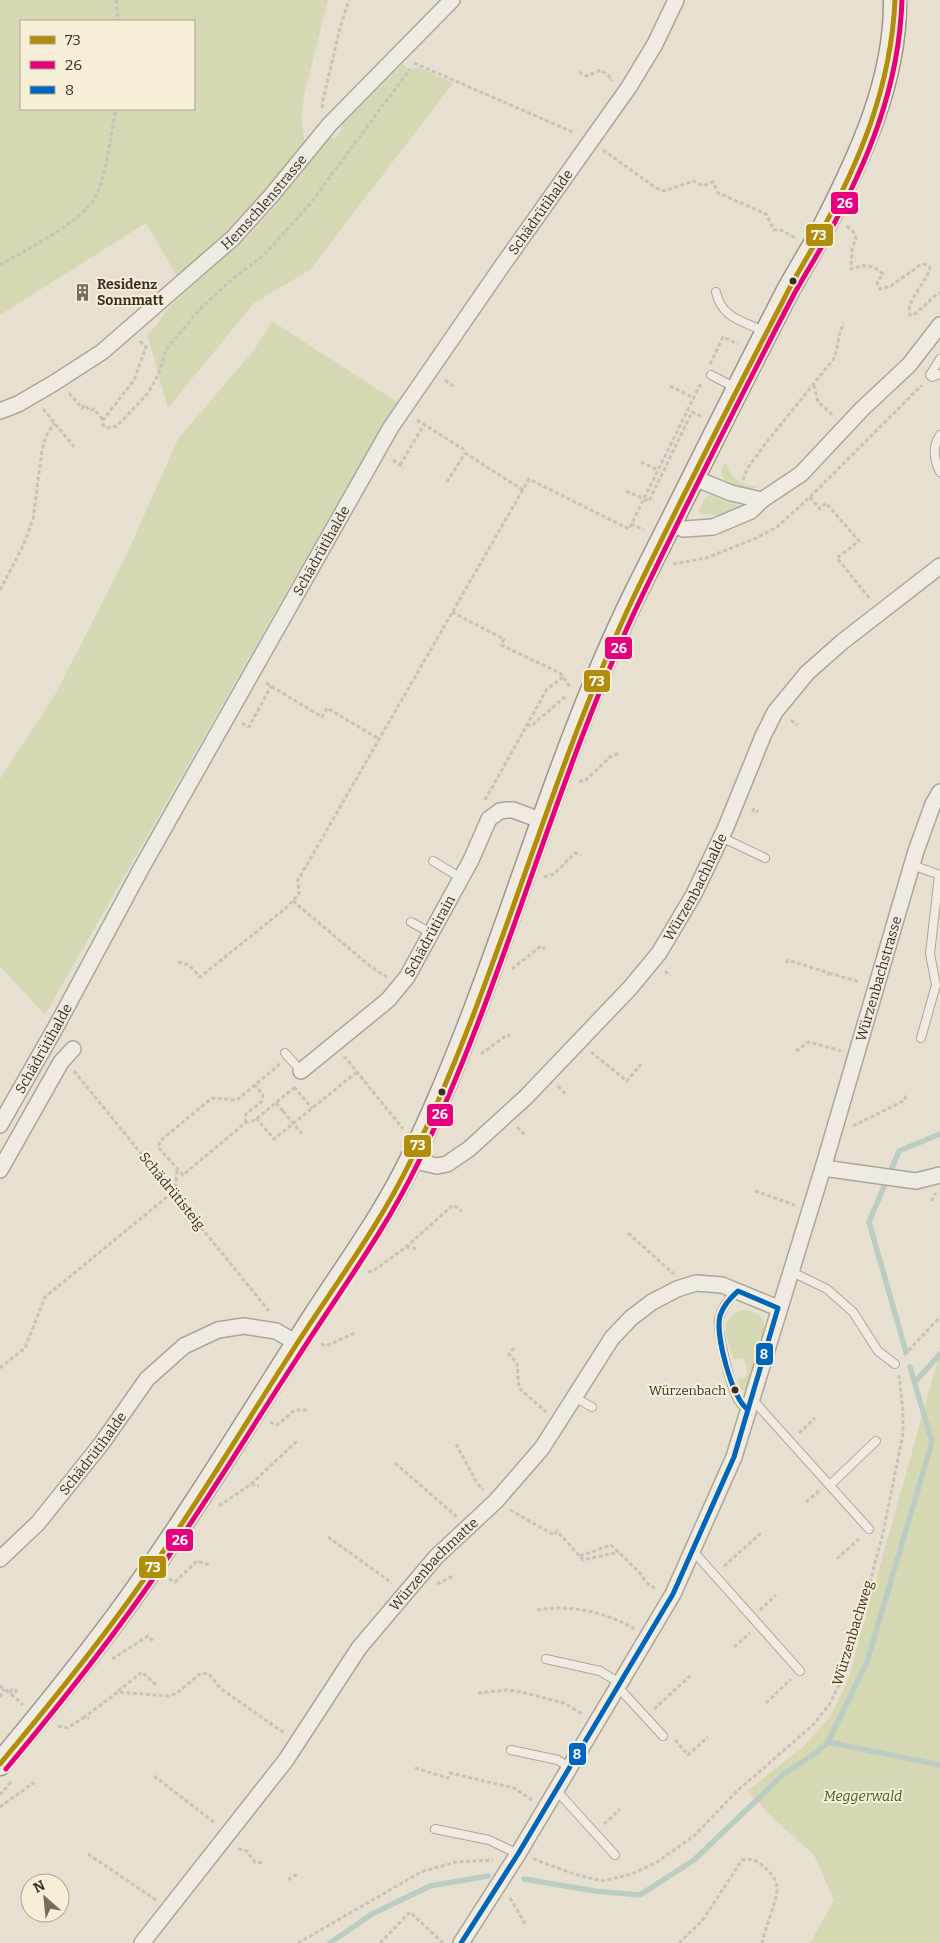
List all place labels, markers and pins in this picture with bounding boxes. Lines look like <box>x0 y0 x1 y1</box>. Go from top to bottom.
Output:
place label: Residenz Sonnmatt <box>97 276 164 309</box>
unlabelled marker <box>788 276 798 286</box>
building icon: Residenz Sonnmatt <box>73 282 93 302</box>
unlabelled marker <box>437 1087 447 1097</box>
place label: Würzenbach <box>649 1383 726 1398</box>
marker: Würzenbach <box>730 1385 740 1395</box>

